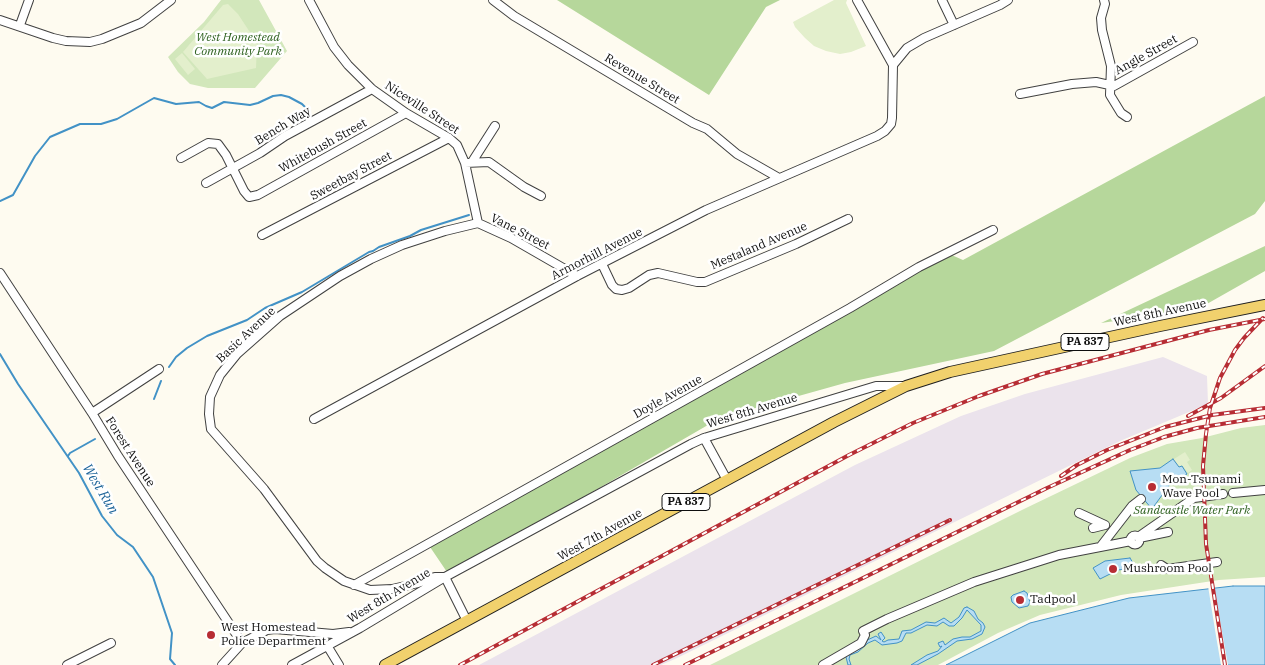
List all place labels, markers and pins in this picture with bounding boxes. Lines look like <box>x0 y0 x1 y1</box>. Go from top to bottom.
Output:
place label: Mon-Tsunami Wave Pool <box>1162 473 1241 501</box>
marker: Mon-Tsunami Wave Pool <box>1146 481 1158 493</box>
place label: Mushroom Pool <box>1123 562 1212 576</box>
marker: Mushroom Pool <box>1107 563 1119 575</box>
place label: Tadpool <box>1030 593 1076 607</box>
marker: Tadpool <box>1014 594 1026 606</box>
place label: West Homestead Police Department <box>221 621 326 649</box>
marker: West Homestead Police Department <box>205 629 217 641</box>

